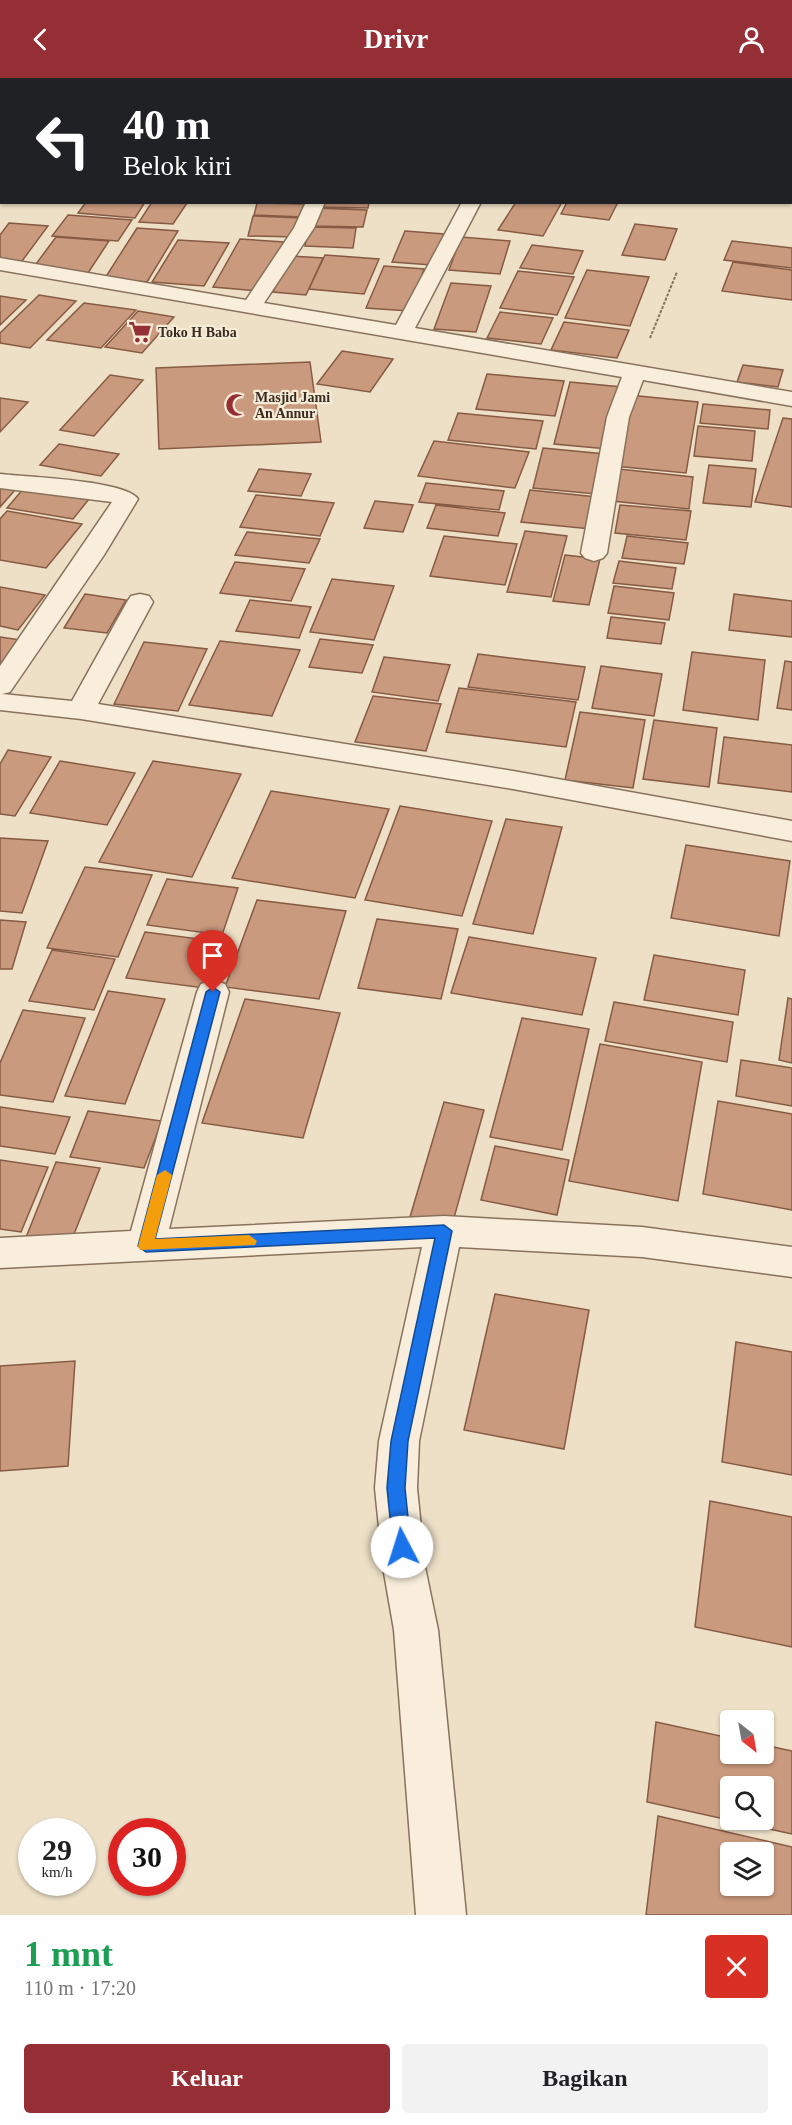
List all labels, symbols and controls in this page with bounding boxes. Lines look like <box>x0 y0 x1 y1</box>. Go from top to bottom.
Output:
icon: back <box>24 23 57 56</box>
icon: person <box>735 23 768 56</box>
text: Drivr <box>364 24 428 54</box>
icon: left <box>24 102 102 180</box>
text: 40 m <box>123 102 211 148</box>
text: Belok kiri <box>123 151 232 181</box>
supermarket icon: Toko H Baba <box>127 319 153 345</box>
place label: Toko H Baba <box>158 325 237 340</box>
place label: Masjid Jami An Annur <box>255 390 330 421</box>
mosque icon: Masjid Jami An Annur <box>224 392 250 418</box>
pin <box>187 930 238 992</box>
icon: arrive <box>196 939 229 972</box>
position arrow <box>370 1515 434 1579</box>
north arrow <box>720 1710 774 1764</box>
map controls <box>720 1710 774 1896</box>
button: search <box>720 1776 774 1830</box>
speed limit sign: 30 <box>108 1818 186 1896</box>
text: 29 <box>42 1833 72 1866</box>
button: layers <box>720 1842 774 1896</box>
text: km/h <box>42 1864 72 1880</box>
text: 1 mnt <box>24 1934 113 1974</box>
button: close <box>705 1935 768 1998</box>
text: 110 m · 17:20 <box>24 1977 136 1999</box>
button: Keluar <box>24 2044 390 2113</box>
button: Bagikan <box>402 2044 768 2113</box>

